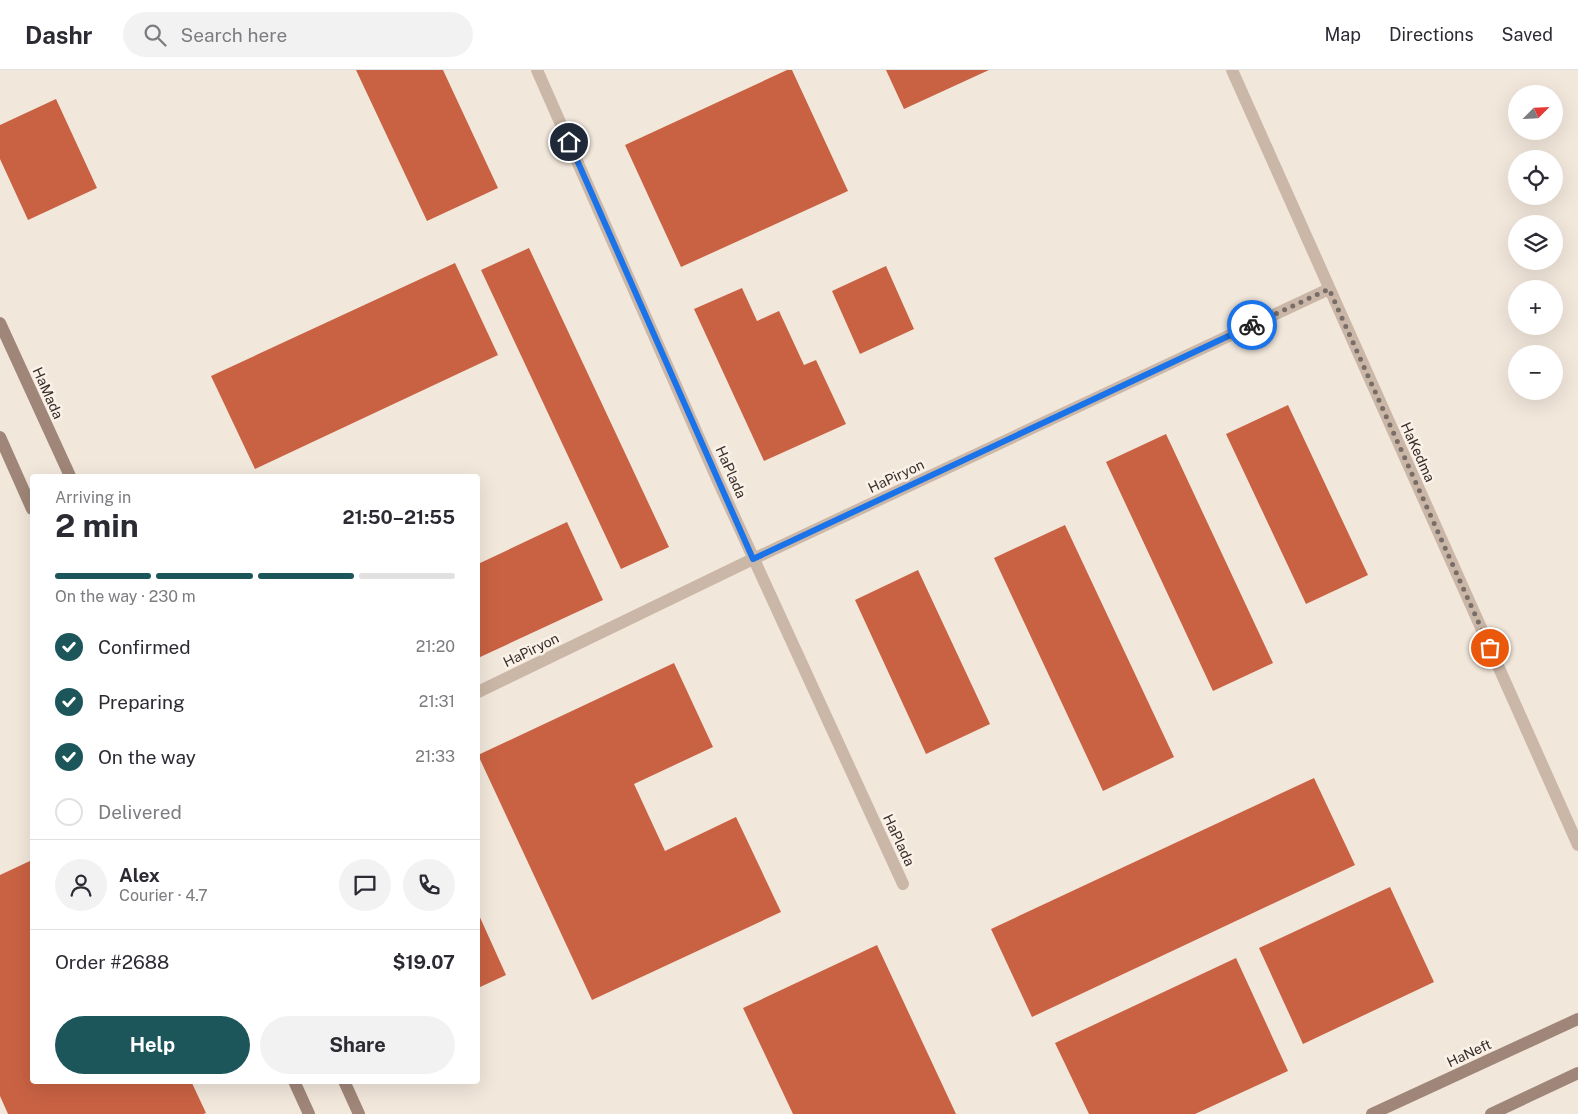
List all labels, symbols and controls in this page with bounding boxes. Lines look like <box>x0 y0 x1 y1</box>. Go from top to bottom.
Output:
search box <box>123 12 473 57</box>
text: Dashr <box>25 21 93 49</box>
icon: search <box>141 21 169 49</box>
text: Search here <box>181 24 287 46</box>
text: Map <box>1324 24 1361 45</box>
text: Directions <box>1389 24 1474 45</box>
text: Saved <box>1502 24 1553 45</box>
north arrow <box>1508 85 1562 140</box>
map controls <box>1508 85 1563 400</box>
pin <box>548 121 590 163</box>
icon: home <box>555 128 583 156</box>
button: locate <box>1508 150 1563 205</box>
button: layers <box>1508 215 1563 270</box>
button: + <box>1508 280 1563 335</box>
courier <box>1227 300 1277 350</box>
icon: bike <box>1238 311 1266 339</box>
button: − <box>1508 345 1563 400</box>
street label: HaMada <box>30 365 66 421</box>
street label: HaKedma <box>1398 420 1438 484</box>
street label: HaPlada <box>712 443 750 501</box>
street label: HaPiryon <box>865 456 927 496</box>
text: Arriving in <box>55 488 131 507</box>
text: 21:50–21:55 <box>342 506 455 528</box>
text: 2 min <box>55 507 139 544</box>
text: On the way · 230 m <box>55 587 196 606</box>
pin <box>1469 627 1511 669</box>
street label: HaPiryon <box>501 630 561 670</box>
icon: check <box>55 633 83 661</box>
icon: bag <box>1476 634 1504 662</box>
text: Confirmed <box>98 636 191 658</box>
text: 21:20 <box>416 637 455 656</box>
icon: check <box>55 688 83 716</box>
text: Preparing <box>98 691 185 713</box>
text: 21:31 <box>419 692 455 711</box>
icon: check <box>55 743 83 771</box>
text: On the way <box>98 746 196 768</box>
text: 21:33 <box>415 747 455 766</box>
text: Delivered <box>98 801 182 823</box>
street label: HaPlada <box>880 812 918 868</box>
button: person <box>55 859 107 911</box>
button: chat <box>339 859 391 911</box>
button: phone <box>403 859 455 911</box>
text: Alex <box>119 864 160 886</box>
text: Courier · 4.7 <box>119 886 208 905</box>
text: Order #2688 <box>55 951 169 973</box>
text: $19.07 <box>392 951 455 973</box>
button: Help <box>55 1016 250 1074</box>
button: Share <box>260 1016 455 1074</box>
street label: HaNeft <box>1444 1036 1494 1070</box>

